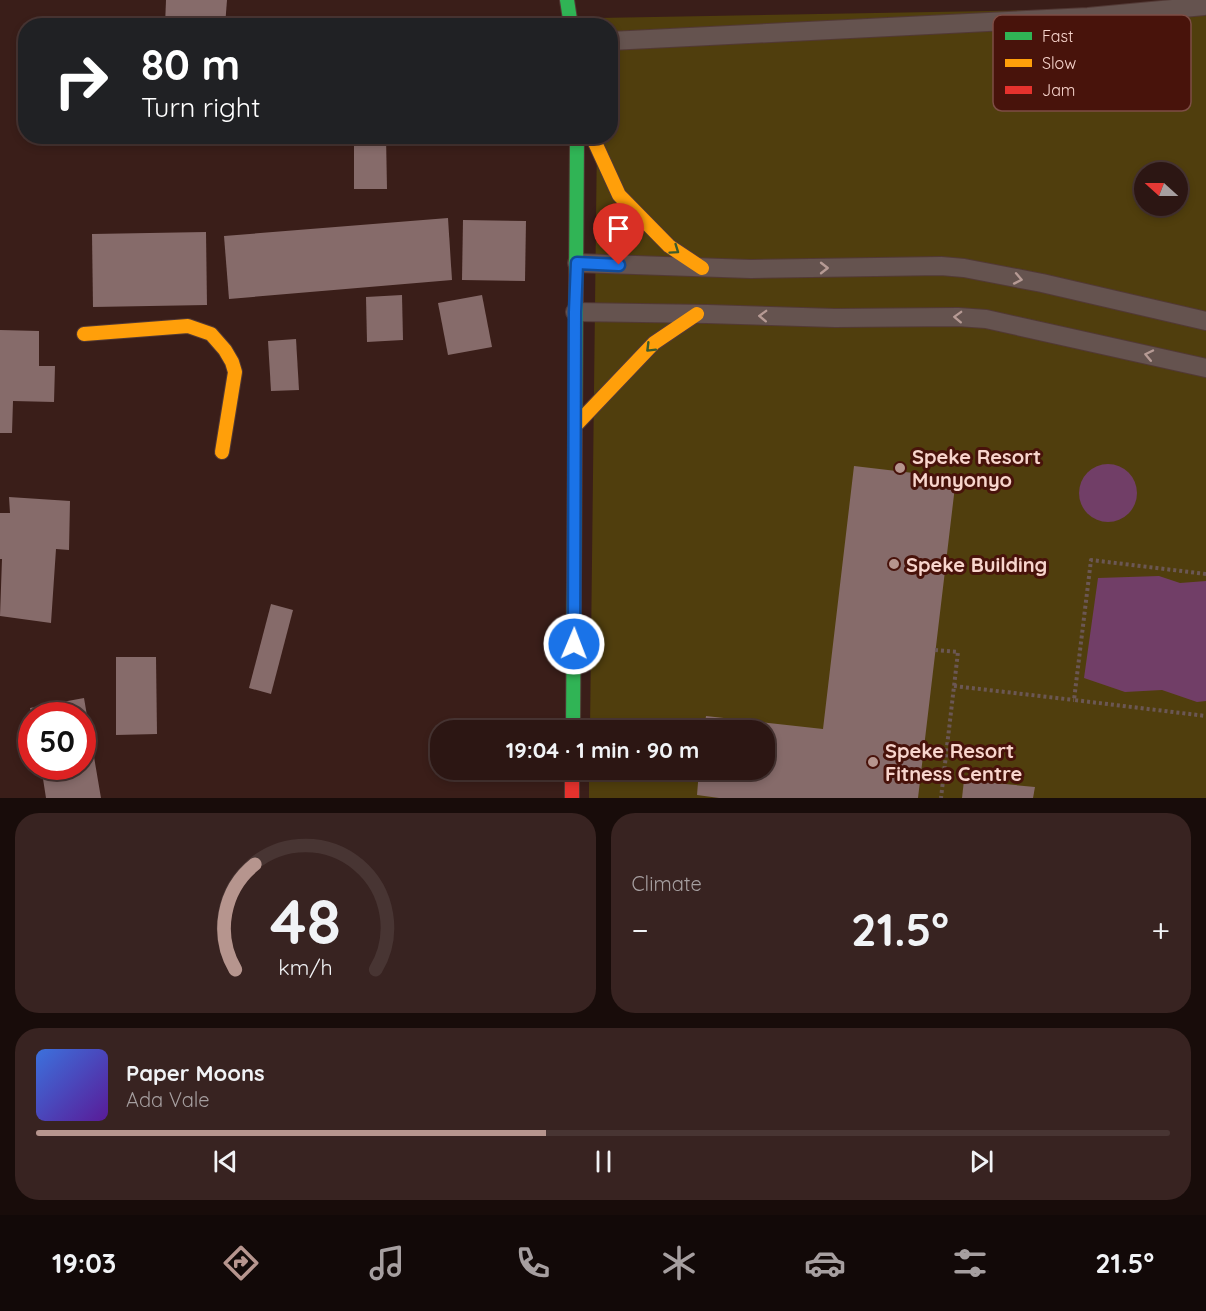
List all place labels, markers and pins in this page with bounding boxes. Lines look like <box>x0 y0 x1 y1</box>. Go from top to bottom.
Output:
pin <box>593 203 644 265</box>
place label: Speke Resort Munyonyo <box>912 444 1041 492</box>
marker: Speke Resort Munyonyo <box>893 461 907 475</box>
place label: Speke Building <box>906 552 1047 577</box>
marker: Speke Building <box>887 557 901 571</box>
place label: Speke Resort Fitness Centre <box>885 738 1022 786</box>
marker: Speke Resort Fitness Centre <box>866 755 880 769</box>

